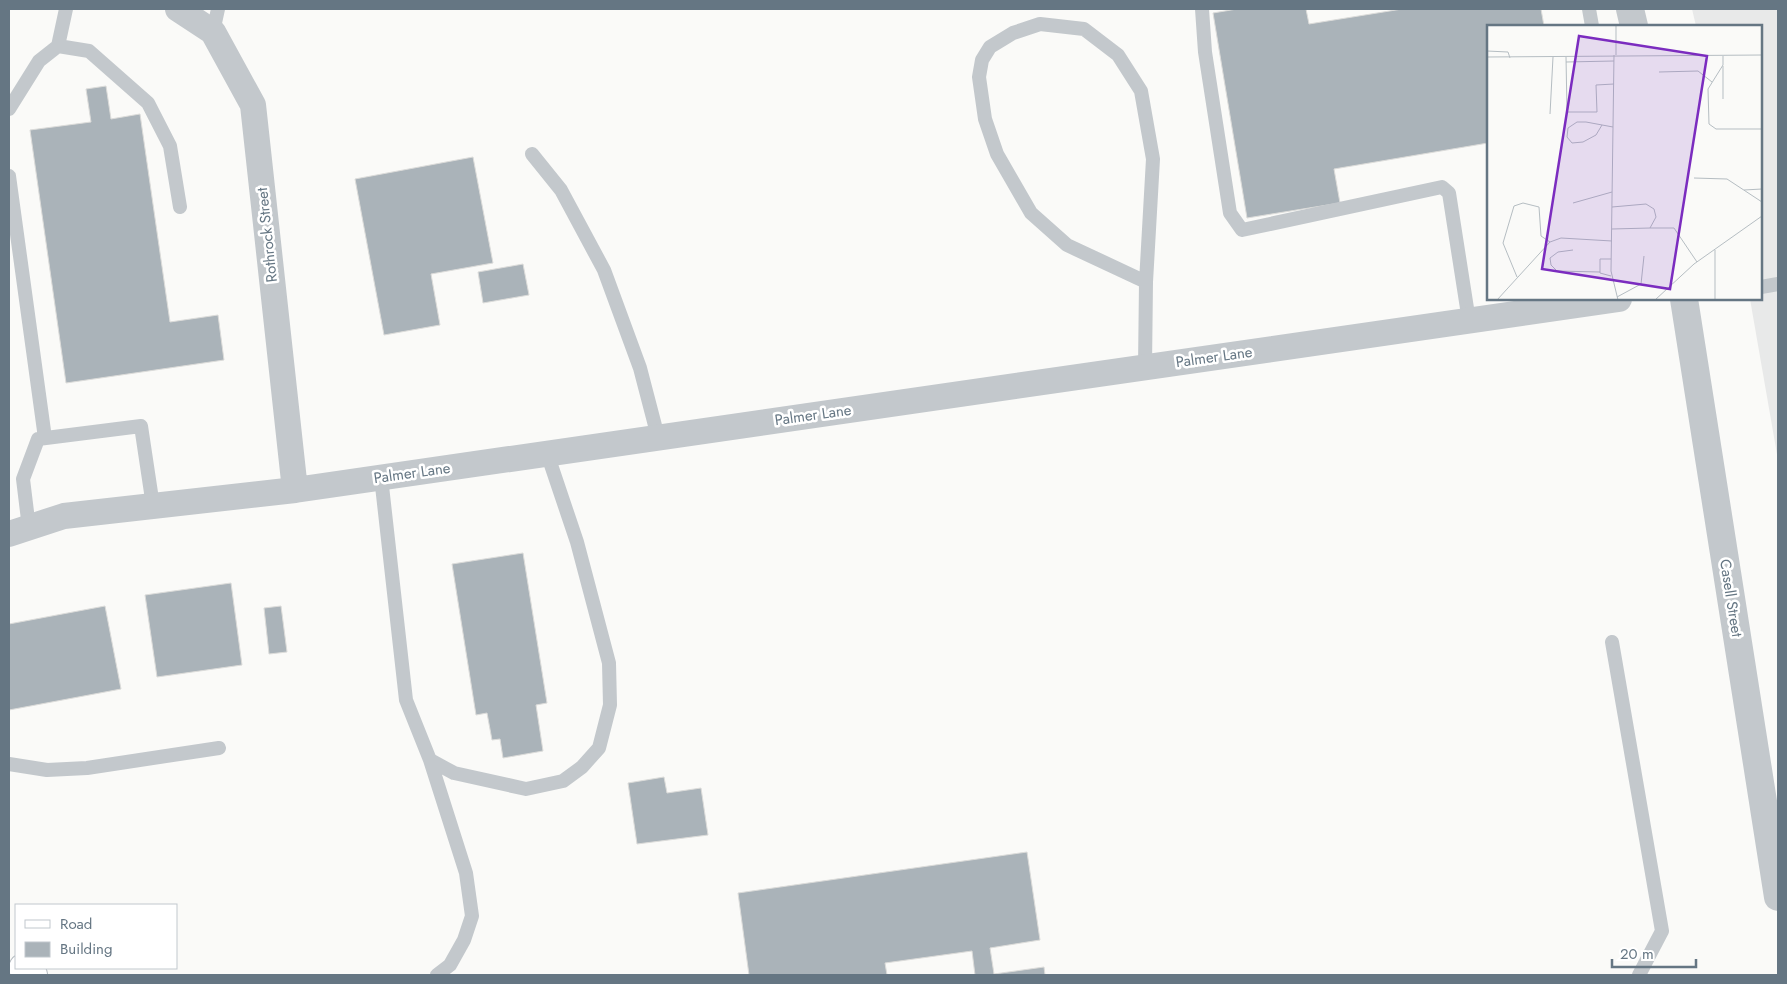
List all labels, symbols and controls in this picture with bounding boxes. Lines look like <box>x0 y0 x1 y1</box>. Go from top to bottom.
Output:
inset map <box>1487 25 1762 300</box>
street label: Rothrock Street <box>251 186 283 284</box>
street label: Palmer Lane <box>1174 341 1254 373</box>
street label: Palmer Lane <box>773 399 853 431</box>
street label: Palmer Lane <box>372 457 452 489</box>
street label: Casell Street <box>1714 558 1748 639</box>
legend <box>15 904 178 969</box>
text: Road <box>60 913 92 935</box>
scale bar <box>1612 936 1696 968</box>
text: Building <box>60 938 112 960</box>
text: 20 m <box>1620 943 1654 965</box>

